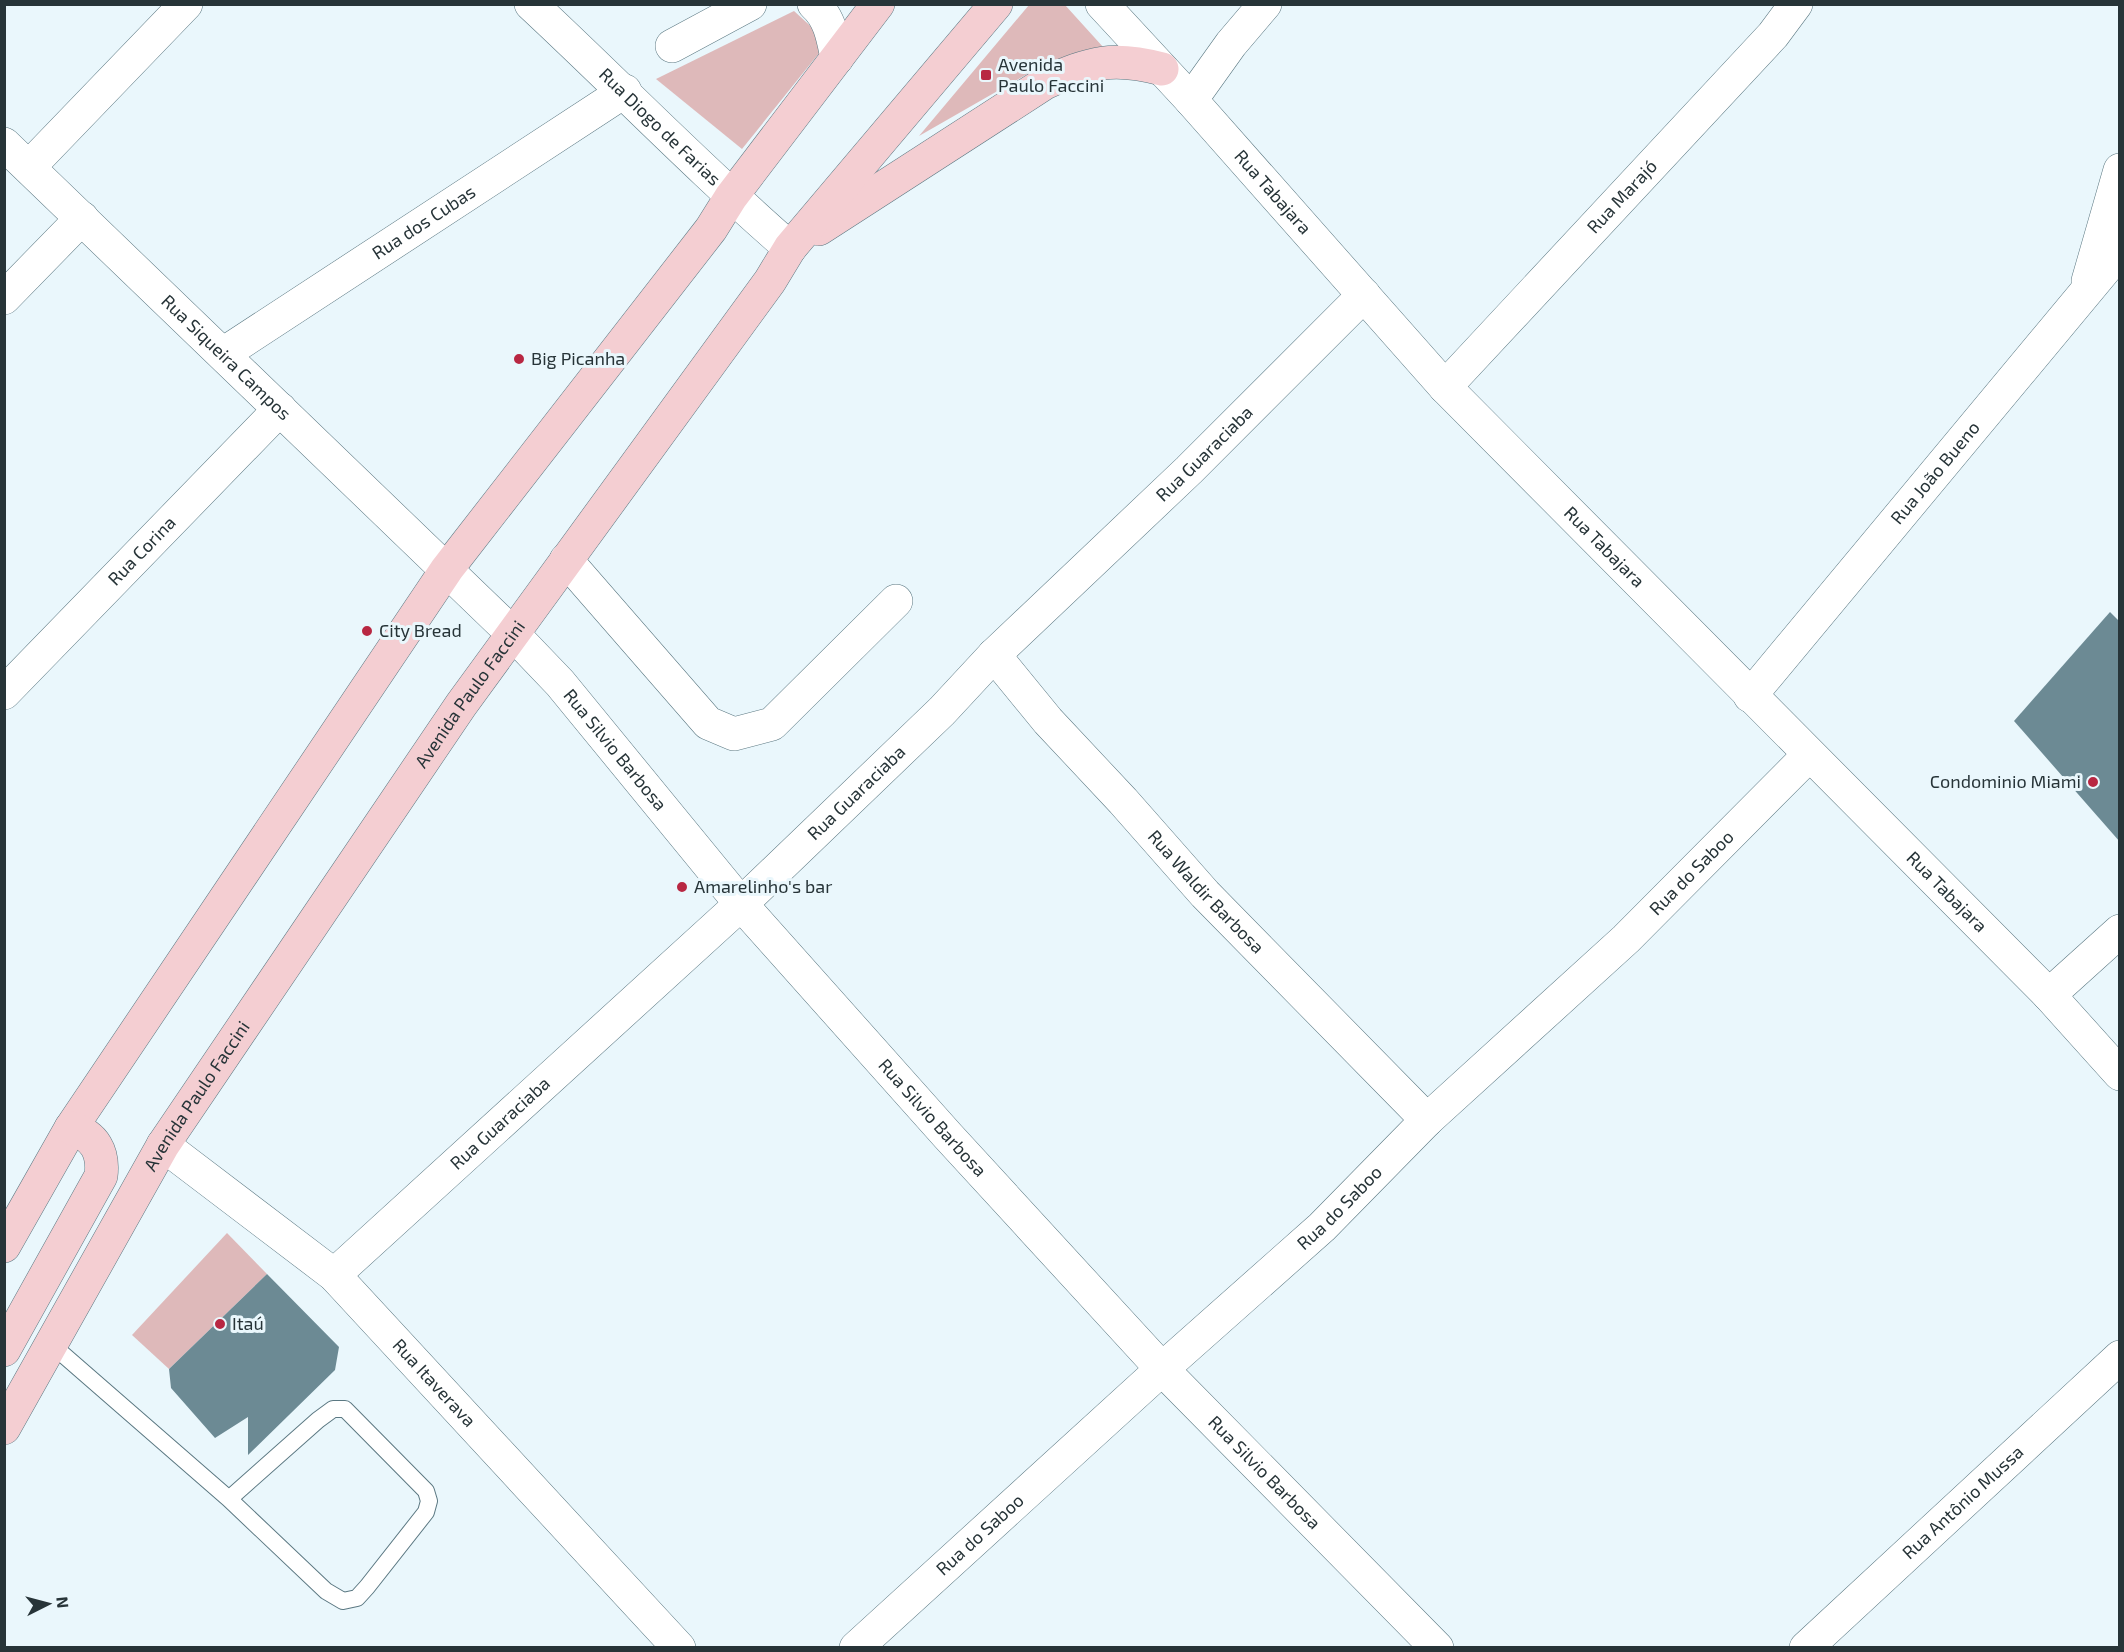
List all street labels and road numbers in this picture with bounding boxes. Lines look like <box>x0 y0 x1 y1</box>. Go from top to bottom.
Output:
street label: Rua Diogo de Farias <box>595 63 726 190</box>
street label: Rua Tabajara <box>1230 145 1316 238</box>
street label: Rua Marajó <box>1582 155 1661 238</box>
street label: Rua dos Cubas <box>368 180 479 264</box>
street label: Rua Siqueira Campos <box>157 290 296 424</box>
street label: Rua Guaraciaba <box>1151 401 1257 506</box>
street label: Rua João Bueno <box>1886 416 1984 528</box>
street label: Rua Tabajara <box>1560 501 1650 592</box>
street label: Rua Corina <box>103 511 180 589</box>
street label: Avenida Paulo Faccini <box>410 616 529 772</box>
street label: Rua Silvio Barbosa <box>559 684 672 815</box>
street label: Rua Guaraciaba <box>802 740 909 844</box>
street label: Rua Waldir Barbosa <box>1144 825 1269 958</box>
street label: Rua do Saboo <box>1644 825 1738 919</box>
street label: Rua Tabajara <box>1903 846 1992 936</box>
street label: Avenida Paulo Faccini <box>139 1016 254 1175</box>
street label: Rua Silvio Barbosa <box>874 1054 992 1181</box>
street label: Rua Guaraciaba <box>445 1072 554 1174</box>
street label: Rua do Saboo <box>1292 1161 1386 1254</box>
street label: Rua Itaverava <box>388 1334 481 1431</box>
street label: Rua Silvio Barbosa <box>1204 1411 1326 1533</box>
street label: Rua Antônio Mussa <box>1897 1440 2027 1563</box>
street label: Rua do Saboo <box>931 1489 1028 1579</box>

